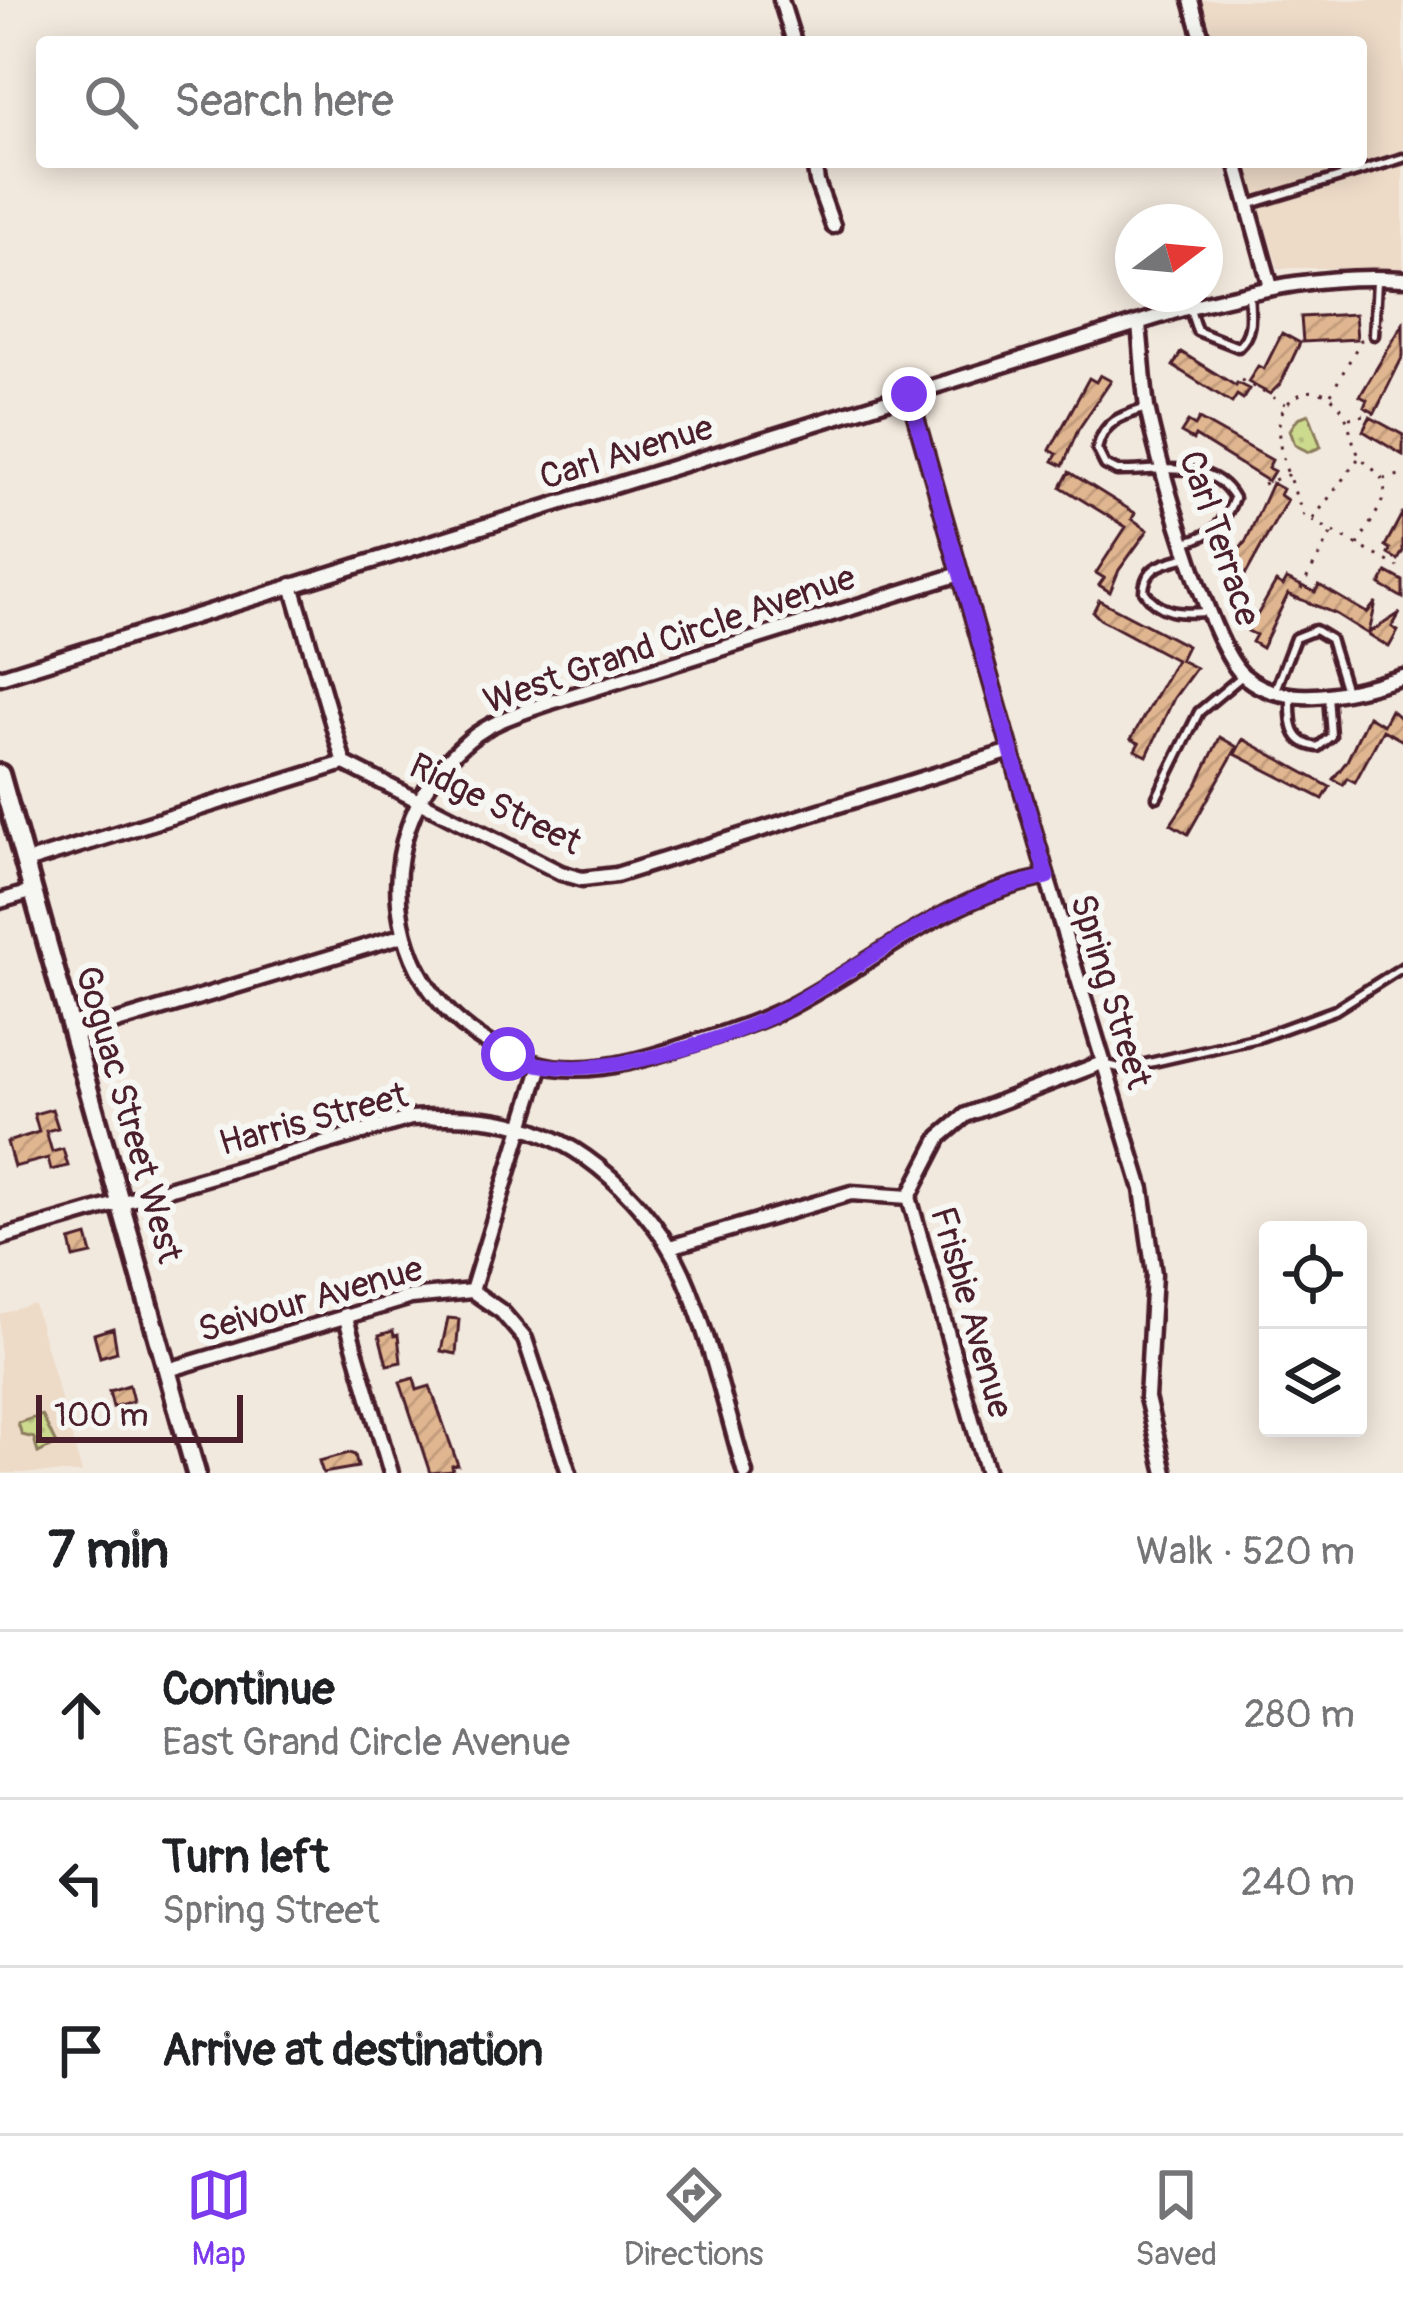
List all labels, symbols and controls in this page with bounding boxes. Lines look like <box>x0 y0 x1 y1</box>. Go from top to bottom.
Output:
search box <box>36 36 1367 168</box>
icon: search <box>78 69 144 135</box>
text: Search here <box>174 74 394 130</box>
north arrow <box>1115 204 1223 312</box>
route end <box>882 367 936 421</box>
street label: Carl Avenue <box>534 405 719 500</box>
street label: Carl Terrace <box>1169 445 1271 632</box>
street label: West Grand Circle Avenue <box>478 555 861 724</box>
street label: Ridge Street <box>402 743 589 866</box>
street label: Spring Street <box>1060 889 1162 1095</box>
street label: Goguac Street West <box>65 961 193 1269</box>
route start <box>481 1027 535 1081</box>
street label: Harris Street <box>214 1073 413 1166</box>
street label: Frisbie Avenue <box>920 1202 1023 1423</box>
map controls <box>1259 1221 1367 1437</box>
button: locate <box>1259 1221 1367 1329</box>
street label: Seivour Avenue <box>193 1246 428 1353</box>
button: layers <box>1259 1329 1367 1437</box>
scale bar <box>36 1389 243 1442</box>
text: 100 m <box>54 1395 148 1436</box>
text: 7 min <box>48 1519 169 1583</box>
text: Walk · 520 m <box>1136 1527 1355 1576</box>
text: Continue <box>162 1662 335 1718</box>
icon: ahead <box>48 1682 114 1748</box>
text: 280 m <box>1244 1690 1355 1739</box>
text: East Grand Circle Avenue <box>162 1718 570 1767</box>
text: Turn left <box>162 1830 329 1886</box>
icon: left <box>48 1850 114 1916</box>
text: 240 m <box>1241 1858 1355 1907</box>
text: Spring Street <box>162 1886 380 1935</box>
icon: arrive <box>48 2018 114 2084</box>
text: Arrive at destination <box>162 2023 543 2079</box>
tab: Map <box>186 2162 252 2275</box>
tab: Directions <box>624 2162 764 2275</box>
tab: Saved <box>1135 2162 1217 2275</box>

